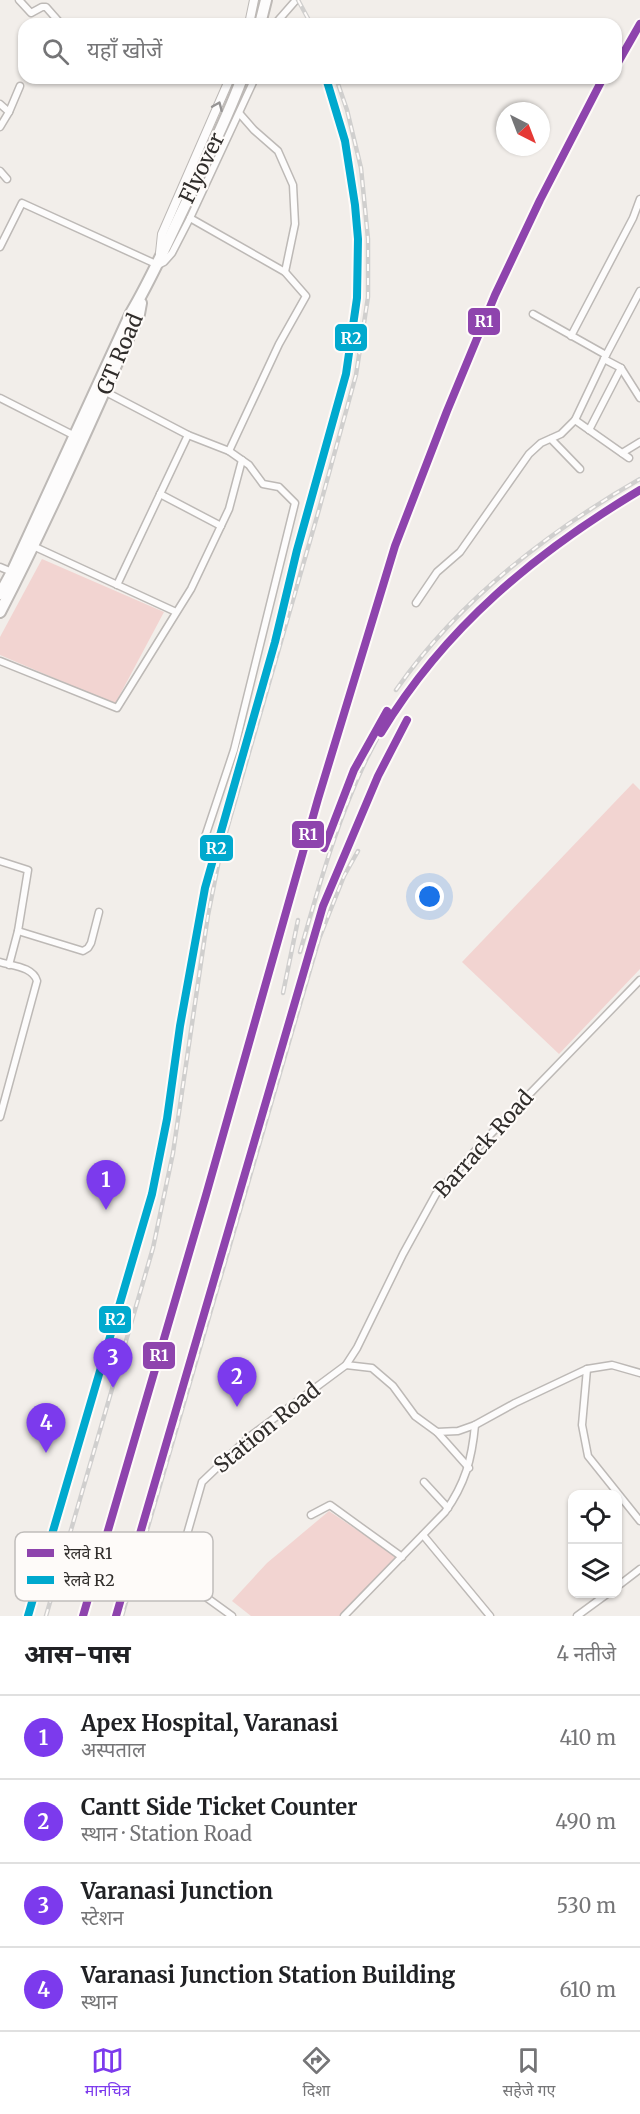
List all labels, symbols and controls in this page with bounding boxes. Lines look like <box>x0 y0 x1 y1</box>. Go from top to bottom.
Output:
search box <box>18 18 622 84</box>
icon: search <box>39 35 72 68</box>
text: यहाँ खोजें <box>87 36 162 64</box>
one-way arrow <box>211 102 223 113</box>
north arrow <box>496 102 550 156</box>
street label: Flyover <box>173 128 230 208</box>
line badge: R1 <box>467 307 501 336</box>
street label: GT Road <box>90 309 149 399</box>
text: R1 <box>475 311 494 331</box>
line badge: R2 <box>334 323 368 352</box>
text: R2 <box>340 328 362 348</box>
line badge: R1 <box>291 820 325 849</box>
text: R1 <box>299 824 318 844</box>
line badge: R2 <box>199 834 234 862</box>
text: R2 <box>205 838 227 858</box>
your location <box>415 882 444 911</box>
street label: Barrack Road <box>428 1084 539 1203</box>
pin: 1 <box>86 1160 126 1210</box>
line badge: R2 <box>98 1305 132 1334</box>
text: R2 <box>104 1309 126 1329</box>
pin: 3 <box>94 1338 132 1388</box>
line badge: R1 <box>142 1341 176 1370</box>
text: R1 <box>150 1345 169 1365</box>
pin: 2 <box>218 1358 256 1407</box>
street label: Station Road <box>208 1376 326 1479</box>
pin: 4 <box>26 1404 66 1453</box>
map controls <box>568 1490 622 1598</box>
button: locate <box>568 1490 622 1544</box>
legend <box>15 1532 213 1601</box>
text: रेलवे R1 <box>63 1543 112 1563</box>
button: layers <box>568 1544 622 1598</box>
text: रेलवे R2 <box>63 1570 115 1590</box>
text: आस-पास <box>24 1637 131 1670</box>
text: 4 नतीजे <box>556 1641 616 1666</box>
text: Apex Hospital, Varanasi <box>81 1709 338 1737</box>
text: 1 <box>39 1725 48 1750</box>
text: 410 m <box>559 1725 616 1750</box>
text: अस्पताल <box>81 1737 146 1762</box>
text: Cantt Side Ticket Counter <box>81 1793 357 1821</box>
text: 2 <box>38 1809 49 1834</box>
text: 490 m <box>555 1809 616 1834</box>
text: स्थान · Station Road <box>81 1821 252 1846</box>
text: Varanasi Junction <box>81 1877 273 1905</box>
text: 3 <box>38 1893 49 1918</box>
text: 530 m <box>557 1893 616 1918</box>
text: स्टेशन <box>81 1905 124 1930</box>
text: Varanasi Junction Station Building <box>81 1961 455 1989</box>
text: 4 <box>37 1977 50 2002</box>
text: 610 m <box>560 1977 616 2002</box>
text: स्थान <box>81 1989 117 2014</box>
tab: मानचित्र <box>85 2044 130 2103</box>
tab: दिशा <box>300 2044 333 2103</box>
tab: सहेजे गए <box>502 2044 555 2103</box>

